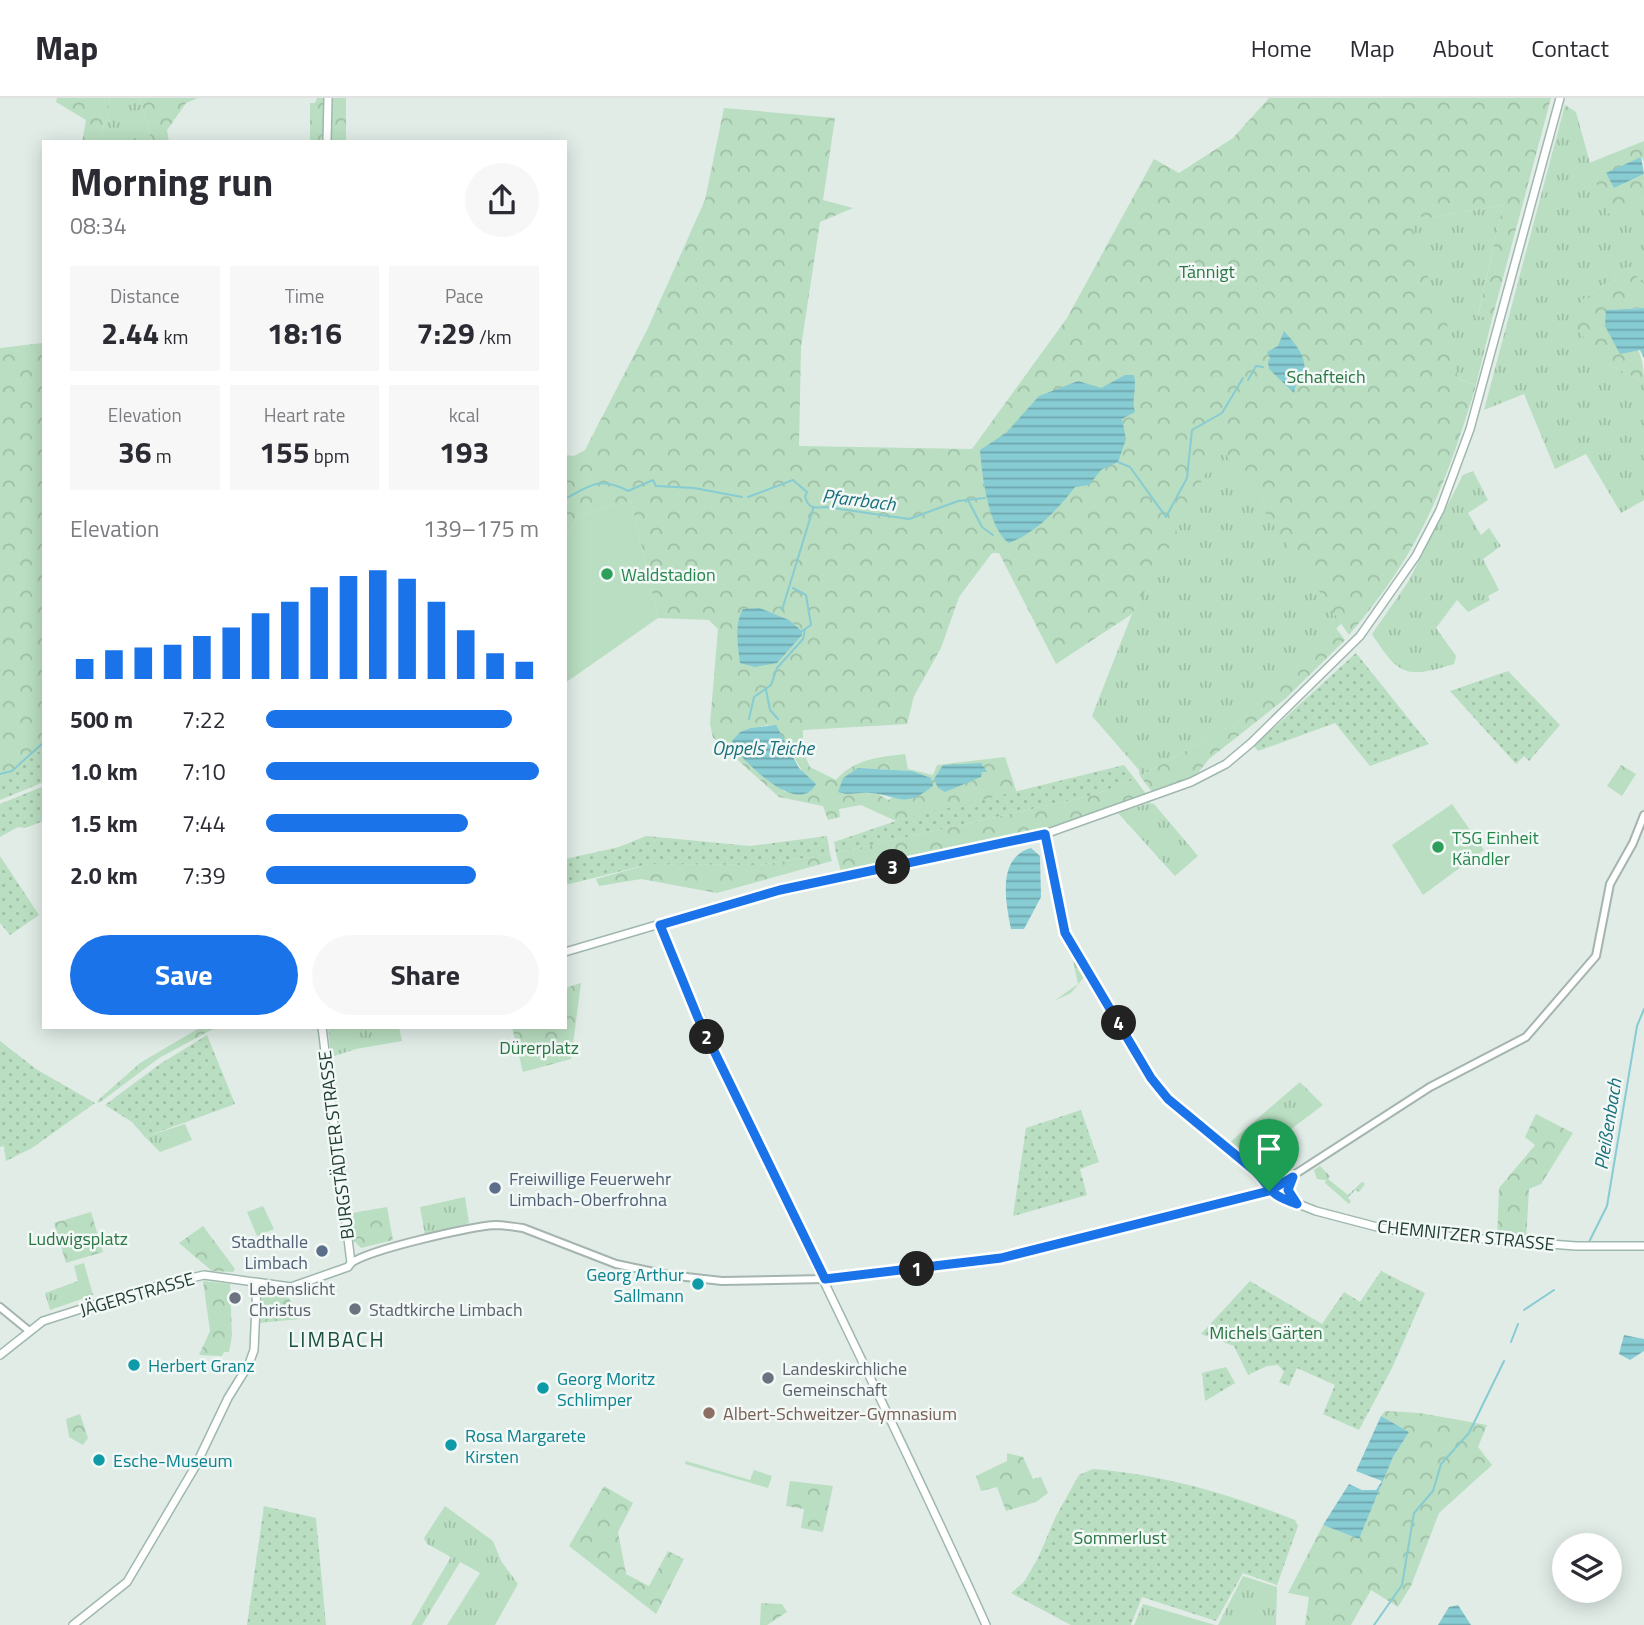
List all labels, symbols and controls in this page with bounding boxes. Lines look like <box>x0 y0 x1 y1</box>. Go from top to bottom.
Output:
text: Map <box>35 23 98 73</box>
text: Home <box>1251 30 1312 66</box>
text: Map <box>1350 30 1395 66</box>
text: About <box>1433 30 1493 66</box>
text: Contact <box>1531 30 1609 66</box>
text: Morning run <box>70 153 273 211</box>
button: share <box>465 163 539 237</box>
text: 08:34 <box>70 208 127 243</box>
park label: Tännigt <box>1179 258 1236 285</box>
text: Distance <box>110 281 180 310</box>
text: Time <box>285 281 324 310</box>
text: Pace <box>445 281 483 310</box>
text: 2.44 <box>101 310 159 356</box>
text: 18:16 <box>267 310 342 356</box>
text: 7:29 <box>417 310 475 356</box>
text: km <box>159 322 188 351</box>
text: /km <box>475 322 512 351</box>
park label: Schafteich <box>1286 363 1366 390</box>
text: Elevation <box>108 400 182 429</box>
text: Heart rate <box>264 400 345 429</box>
text: kcal <box>449 400 480 429</box>
text: 36 <box>118 429 152 475</box>
text: 155 <box>259 429 310 475</box>
text: 193 <box>439 429 489 475</box>
text: m <box>152 441 172 470</box>
text: bpm <box>310 441 350 470</box>
water label: Pfarrbach <box>821 480 898 518</box>
text: Elevation <box>70 511 159 546</box>
text: 139–175 m <box>423 511 539 546</box>
place label: Waldstadion <box>621 561 716 588</box>
marker: Waldstadion <box>599 566 615 582</box>
text: 500 m <box>70 702 133 737</box>
text: 7:22 <box>182 702 226 737</box>
water label: Oppels Teiche <box>712 733 815 762</box>
text: 1.0 km <box>70 754 138 789</box>
text: 7:10 <box>182 754 226 789</box>
text: 1.5 km <box>70 806 138 841</box>
text: 7:44 <box>182 806 226 841</box>
place label: TSG Einheit Kändler <box>1452 824 1540 872</box>
marker: TSG Einheit Kändler <box>1430 839 1446 855</box>
pin: 3 <box>876 850 910 884</box>
text: 3 <box>887 852 898 881</box>
text: 2.0 km <box>70 858 138 893</box>
text: 7:39 <box>182 858 226 893</box>
button: Save <box>70 935 298 1015</box>
button: Share <box>312 935 539 1015</box>
pin: 4 <box>1102 1006 1136 1040</box>
text: 4 <box>1113 1008 1124 1037</box>
pin: 2 <box>690 1020 724 1054</box>
text: 2 <box>701 1022 712 1051</box>
park label: Dürerplatz <box>499 1034 579 1061</box>
street label: BURGSTÄDTER STRASSE <box>311 1049 361 1241</box>
water label: Pleißenbach <box>1585 1076 1629 1172</box>
pin <box>1239 1119 1299 1191</box>
icon: arrive <box>1250 1130 1288 1168</box>
place label: Freiwillige Feuerwehr Limbach-Oberfrohna <box>509 1165 671 1213</box>
marker: Freiwillige Feuerwehr Limbach-Oberfrohna <box>487 1180 503 1196</box>
street label: CHEMNITZER STRASSE <box>1376 1212 1556 1258</box>
park label: Ludwigsplatz <box>28 1225 128 1252</box>
place label: Stadthalle Limbach <box>231 1228 308 1276</box>
marker: Stadthalle Limbach <box>314 1243 330 1259</box>
pin: 1 <box>900 1252 934 1286</box>
text: 1 <box>911 1254 922 1283</box>
place label: Georg Arthur Sallmann <box>586 1261 684 1309</box>
street label: JÄGERSTRASSE <box>77 1265 198 1323</box>
place label: Lebenslicht Christus <box>249 1275 336 1323</box>
marker: Georg Arthur Sallmann <box>690 1276 706 1292</box>
marker: Lebenslicht Christus <box>227 1290 243 1306</box>
place label: Stadtkirche Limbach <box>369 1296 523 1323</box>
marker: Stadtkirche Limbach <box>347 1301 363 1317</box>
park label: Michels Gärten <box>1209 1319 1323 1346</box>
district label: LIMBACH <box>288 1323 386 1355</box>
place label: Herbert Granz <box>148 1352 255 1379</box>
place label: Landeskirchliche Gemeinschaft <box>782 1355 907 1403</box>
marker: Herbert Granz <box>126 1357 142 1373</box>
place label: Georg Moritz Schlimper <box>557 1365 655 1413</box>
marker: Landeskirchliche Gemeinschaft <box>760 1370 776 1386</box>
marker: Georg Moritz Schlimper <box>535 1380 551 1396</box>
place label: Albert-Schweitzer-Gymnasium <box>723 1400 957 1427</box>
marker: Albert-Schweitzer-Gymnasium <box>701 1405 717 1421</box>
place label: Rosa Margarete Kirsten <box>465 1422 586 1470</box>
marker: Rosa Margarete Kirsten <box>443 1437 459 1453</box>
place label: Esche-Museum <box>113 1447 233 1474</box>
marker: Esche-Museum <box>91 1452 107 1468</box>
park label: Sommerlust <box>1073 1524 1167 1551</box>
map controls <box>1552 1533 1622 1603</box>
button: layers <box>1552 1533 1622 1603</box>

